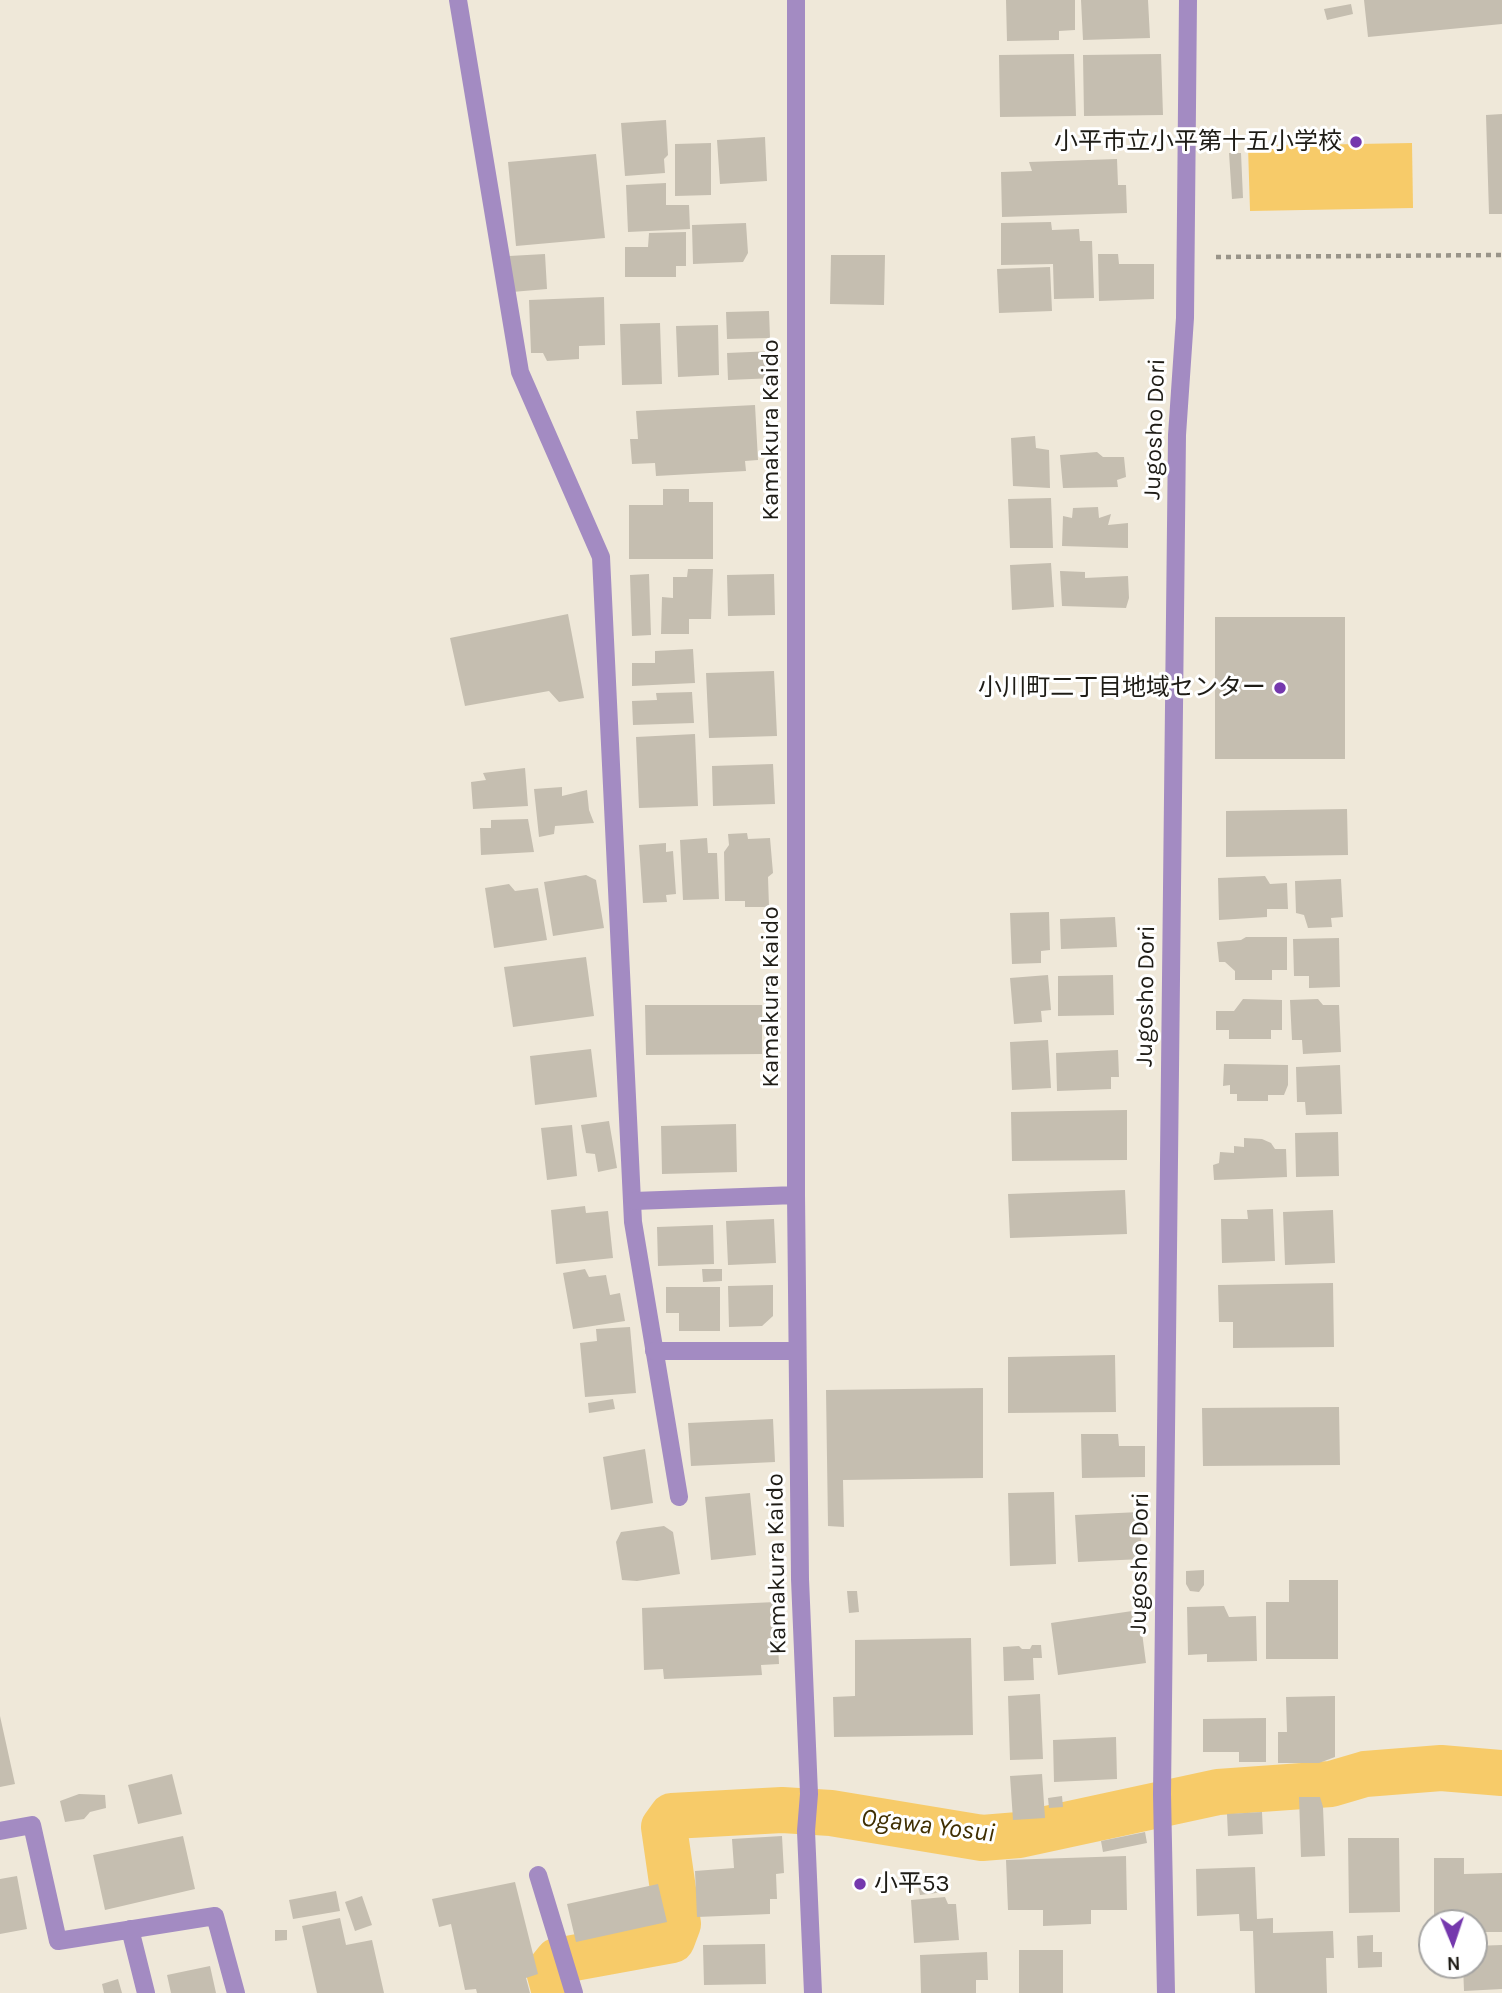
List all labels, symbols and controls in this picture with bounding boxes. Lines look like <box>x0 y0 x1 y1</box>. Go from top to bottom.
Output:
place label: 小平市立小平第十五小学校 <box>1054 128 1342 156</box>
marker: 小平市立小平第十五小学校 <box>1348 134 1364 150</box>
street label: Kamakura Kaido <box>757 339 785 521</box>
street label: Jugosho Dori <box>1138 358 1172 500</box>
place label: 小川町二丁目地域センター <box>978 674 1266 702</box>
marker: 小川町二丁目地域センター <box>1272 680 1288 696</box>
street label: Kamakura Kaido <box>757 906 785 1088</box>
street label: Jugosho Dori <box>1130 925 1162 1067</box>
street label: Kamakura Kaido <box>761 1473 793 1655</box>
street label: Jugosho Dori <box>1124 1492 1156 1634</box>
water label: Ogawa Yosui <box>859 1802 997 1850</box>
place label: 小平53 <box>874 1870 950 1898</box>
marker: 小平53 <box>852 1876 868 1892</box>
north arrow <box>1418 1909 1488 1979</box>
text: N <box>1446 1952 1461 1974</box>

